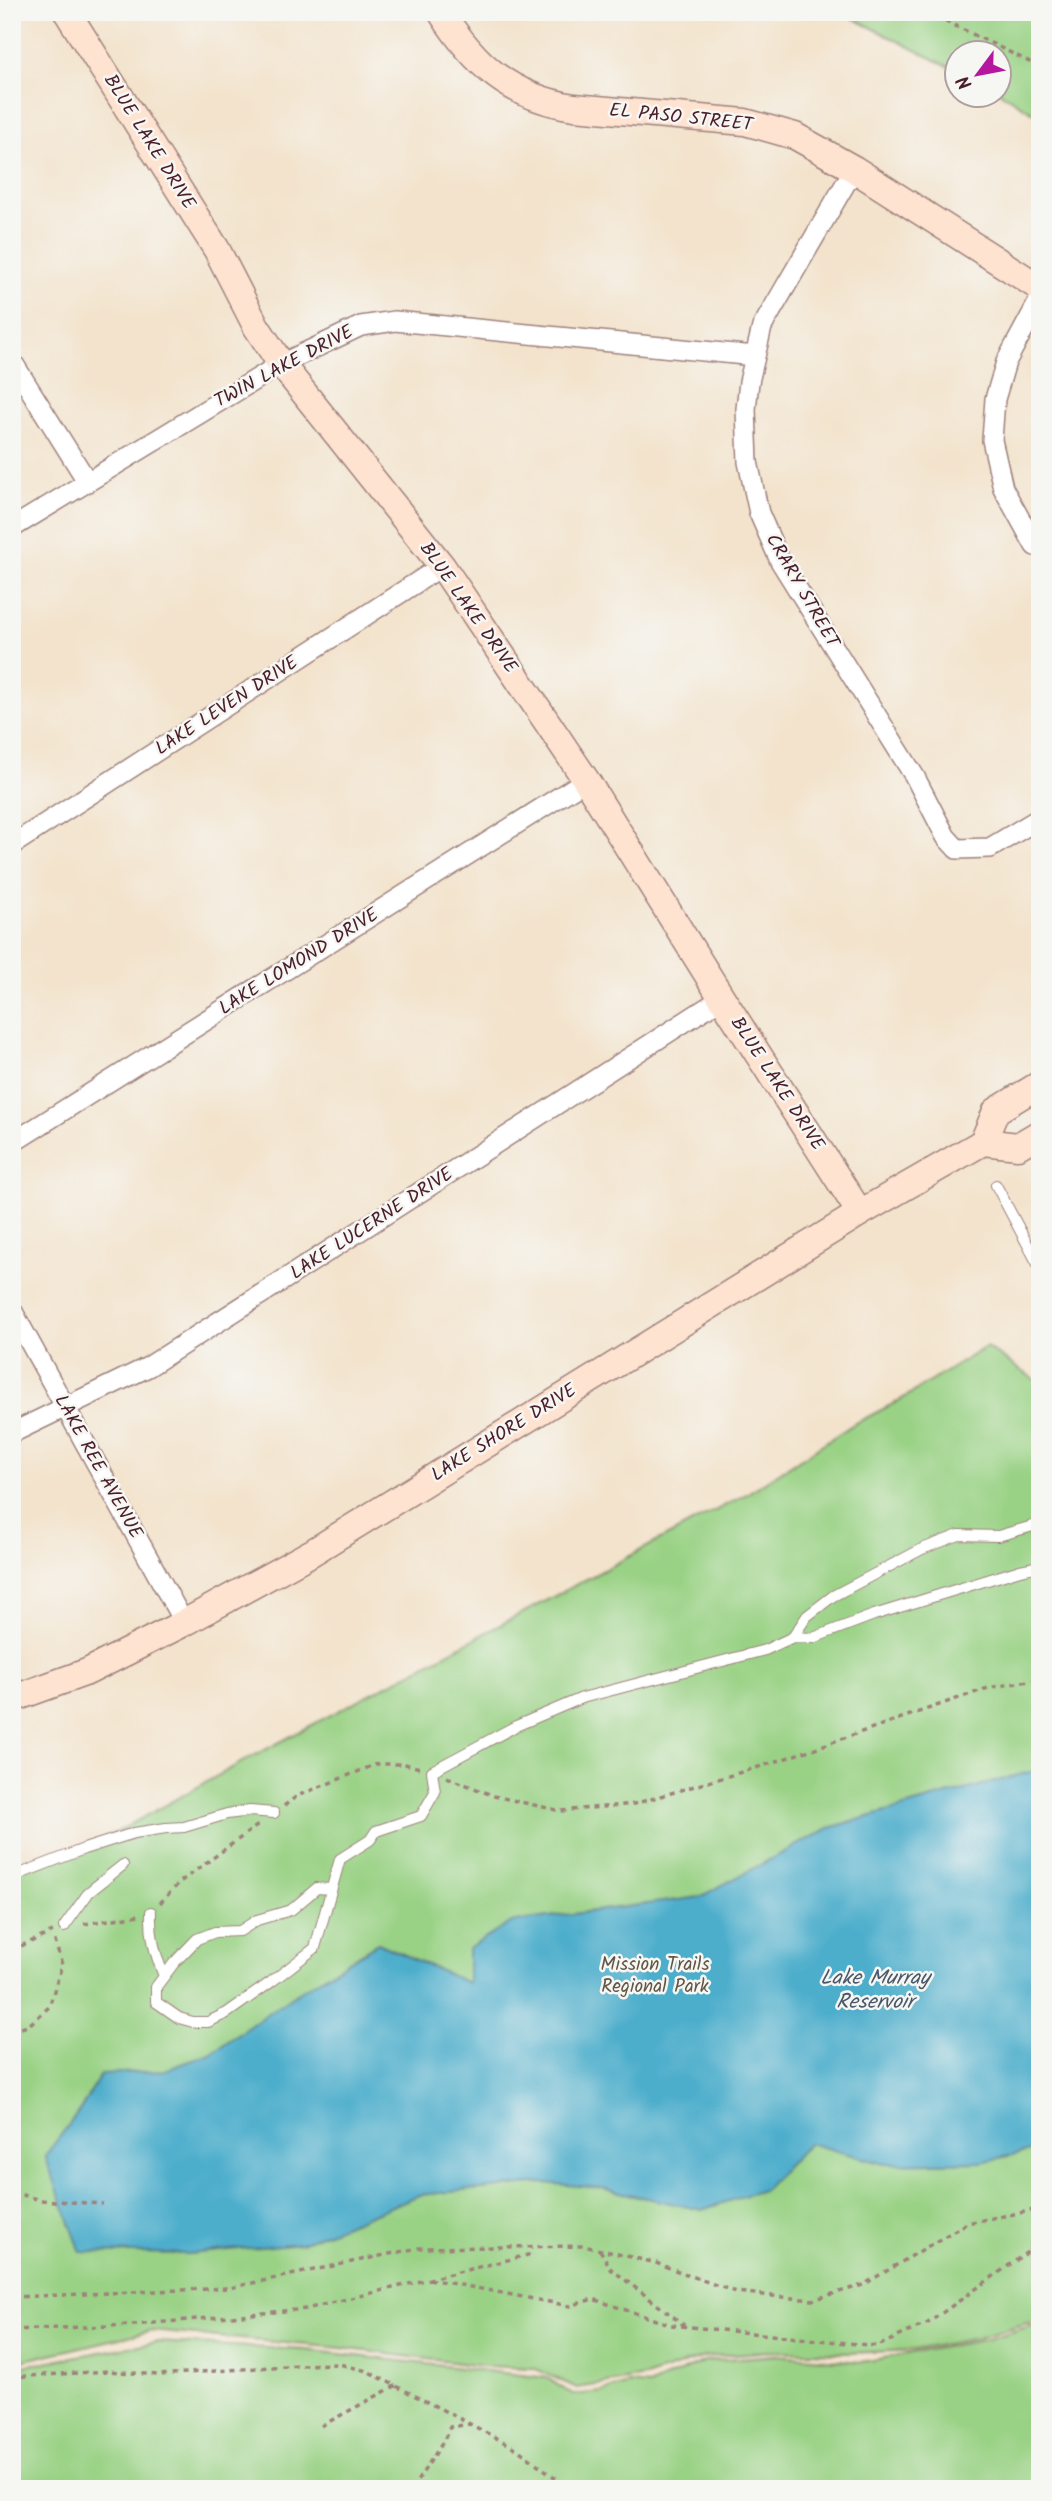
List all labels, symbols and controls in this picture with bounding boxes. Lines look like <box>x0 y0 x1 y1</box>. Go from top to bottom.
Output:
north arrow <box>944 38 1014 108</box>
street label: BLUE LAKE DRIVE <box>95 68 203 216</box>
text: N <box>949 69 981 95</box>
street label: EL PASO STREET <box>608 96 756 141</box>
street label: TWIN LAKE DRIVE <box>209 317 360 416</box>
street label: CRARY STREET <box>757 528 848 655</box>
street label: BLUE LAKE DRIVE <box>411 536 525 681</box>
street label: LAKE LEVEN DRIVE <box>149 648 305 764</box>
street label: LAKE LOMOND DRIVE <box>213 900 386 1023</box>
street label: BLUE LAKE DRIVE <box>722 1011 832 1158</box>
street label: LAKE LUCERNE DRIVE <box>284 1159 460 1288</box>
street label: LAKE SHORE DRIVE <box>425 1376 583 1490</box>
street label: LAKE REE AVENUE <box>46 1389 151 1545</box>
park label: Mission Trails Regional Park <box>600 1950 710 2002</box>
water label: Lake Murray Reservoir <box>820 1962 933 2019</box>

